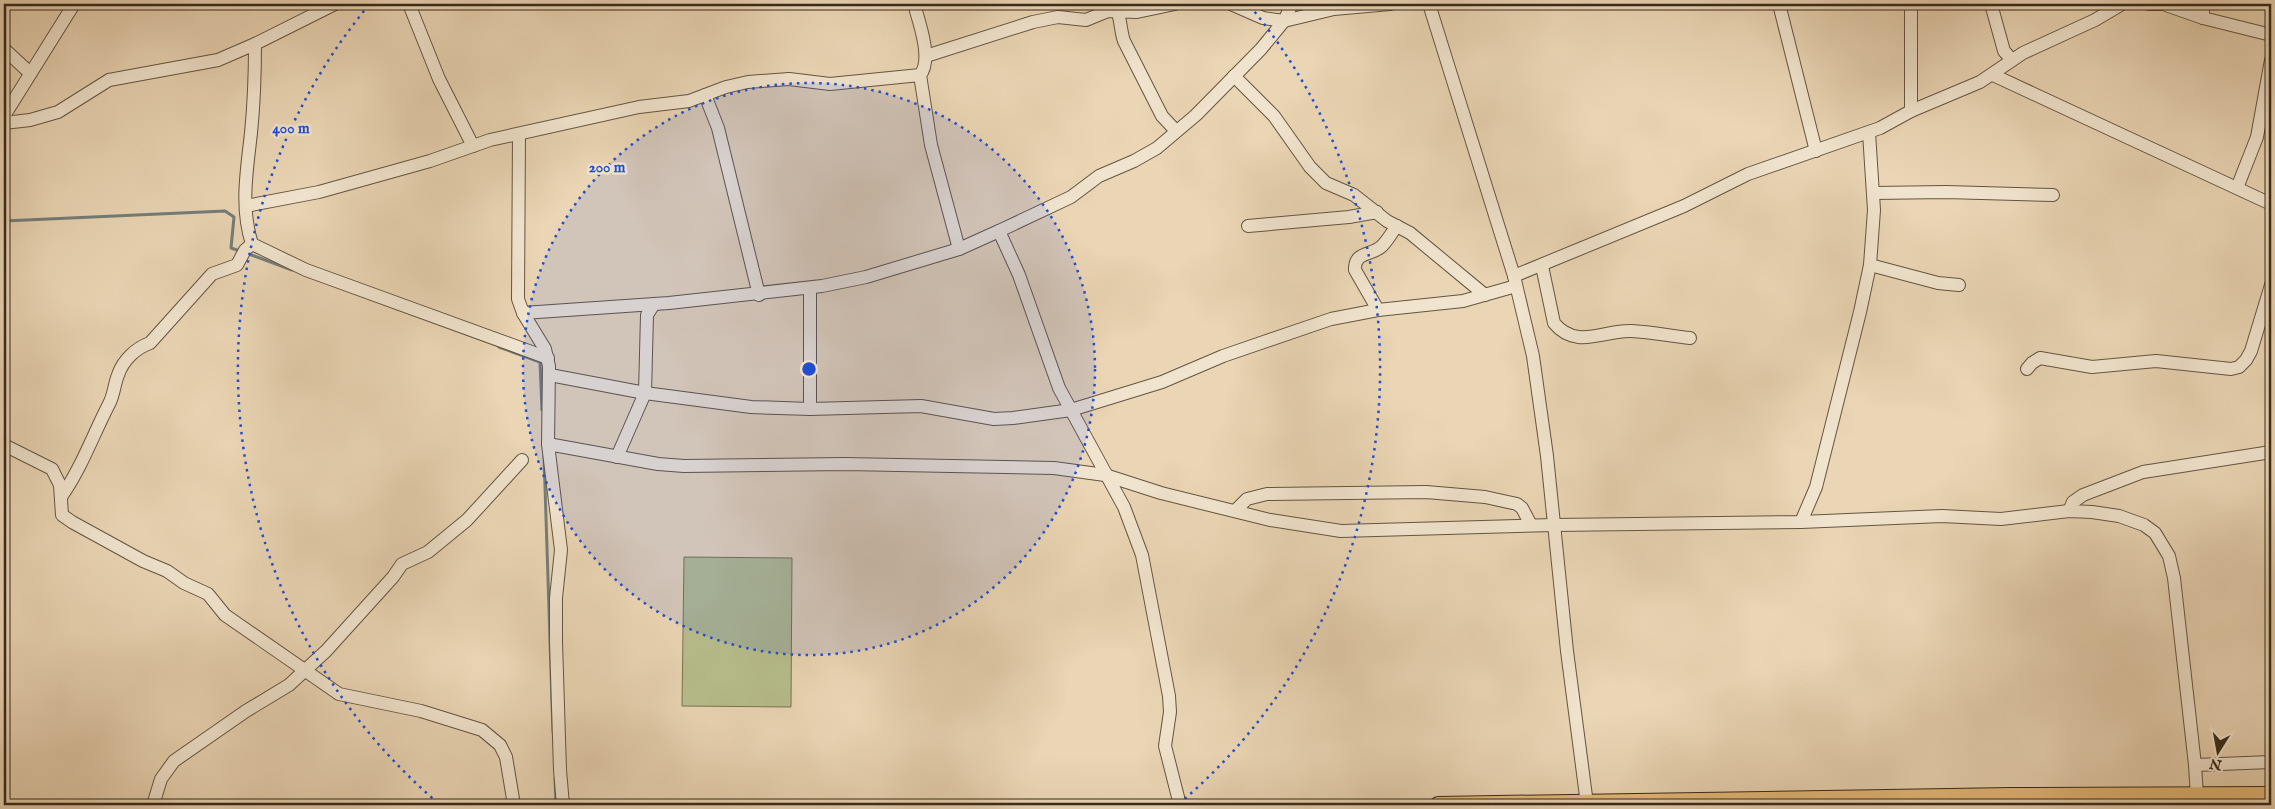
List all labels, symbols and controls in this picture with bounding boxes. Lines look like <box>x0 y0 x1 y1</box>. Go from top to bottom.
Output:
text: 400 m <box>273 119 310 138</box>
text: 200 m <box>589 158 626 177</box>
centre of rings <box>800 360 818 378</box>
north arrow <box>2192 726 2242 776</box>
text: N <box>2208 754 2224 774</box>

